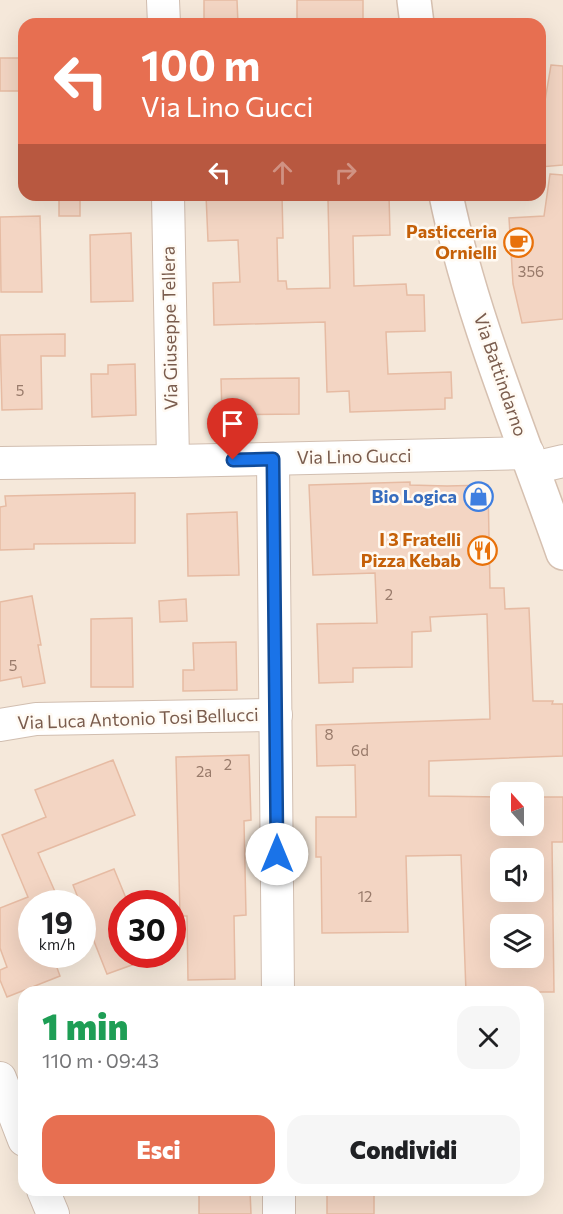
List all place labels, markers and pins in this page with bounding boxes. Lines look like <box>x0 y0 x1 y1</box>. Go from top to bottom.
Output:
place label: Pasticceria Ornielli <box>406 220 497 263</box>
cafe icon: Pasticceria Ornielli <box>502 226 534 258</box>
pin <box>207 398 258 460</box>
shop icon: Bio Logica <box>462 481 494 513</box>
place label: Bio Logica <box>372 485 457 507</box>
place label: I 3 Fratelli Pizza Kebab <box>361 528 461 571</box>
restaurant icon: I 3 Fratelli Pizza Kebab <box>466 534 498 566</box>

